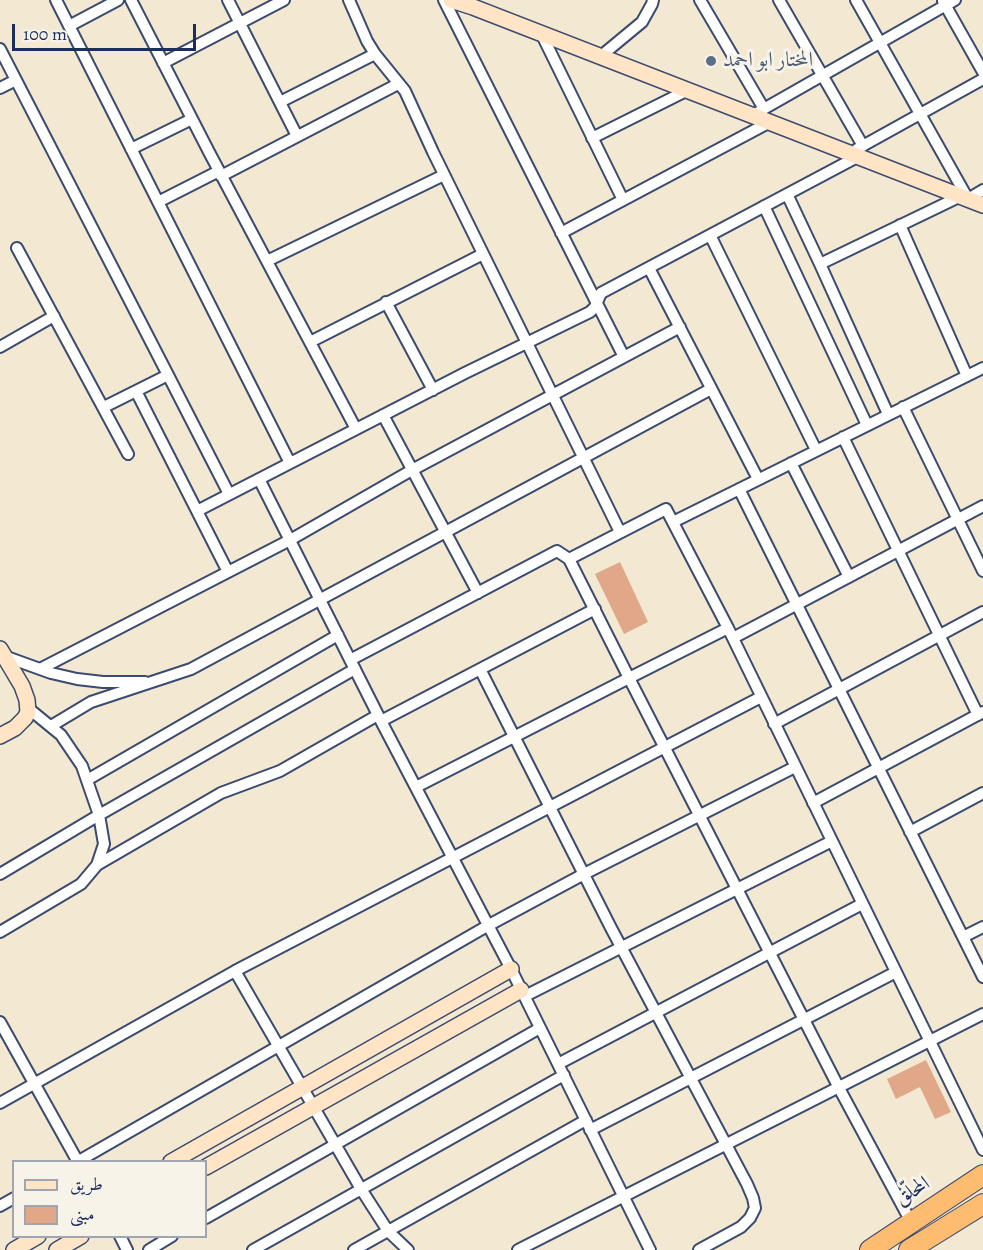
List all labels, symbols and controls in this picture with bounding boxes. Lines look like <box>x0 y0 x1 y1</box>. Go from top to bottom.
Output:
scale bar <box>15 12 200 50</box>
text: 100 m <box>23 22 67 46</box>
place label: المختار ابو احمد <box>723 48 813 74</box>
marker: المختار ابو احمد <box>704 54 718 68</box>
legend <box>12 1160 207 1238</box>
text: طريق <box>70 1172 103 1196</box>
street label: المحلّق <box>891 1172 935 1212</box>
text: مبنى <box>70 1202 95 1226</box>

